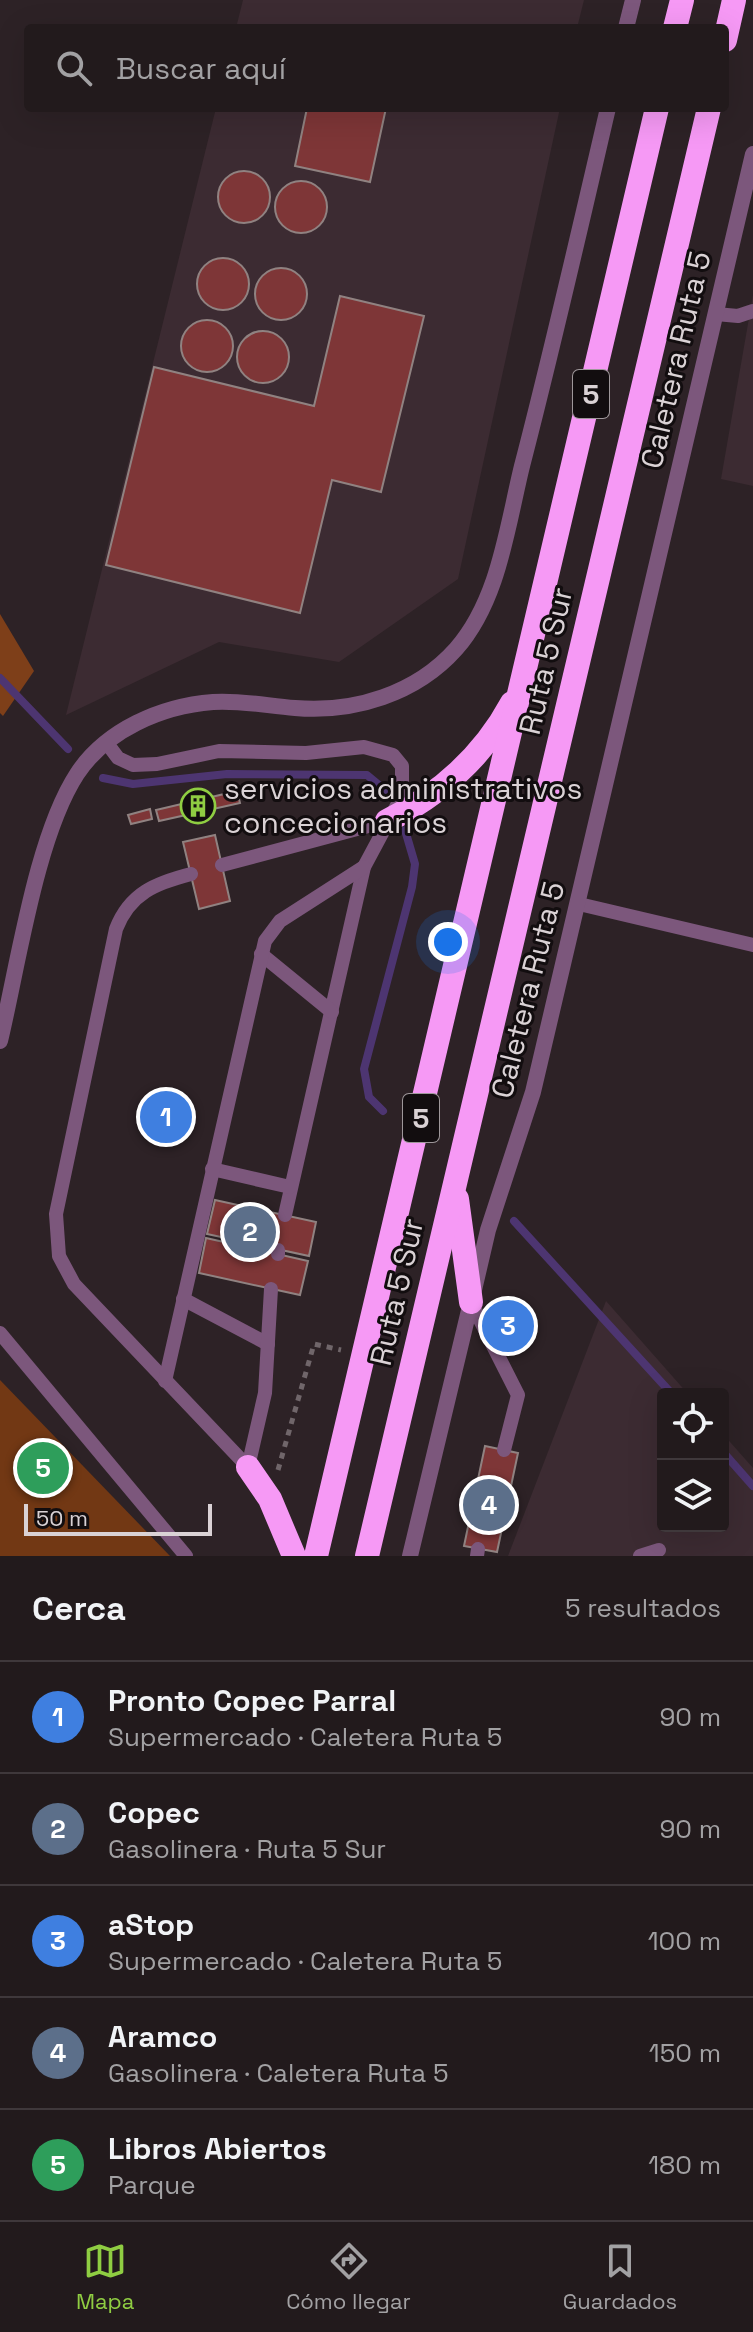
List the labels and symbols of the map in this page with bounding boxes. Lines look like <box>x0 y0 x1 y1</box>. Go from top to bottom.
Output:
street label: Caletera Ruta 5 <box>632 247 719 472</box>
road number: 5 <box>573 370 609 418</box>
street label: Ruta 5 Sur <box>510 584 581 738</box>
place label: servicios administrativos concecionarios <box>224 769 582 842</box>
building icon: servicios administrativos concecionarios <box>179 787 217 825</box>
street label: Caletera Ruta 5 <box>482 878 573 1102</box>
your location <box>428 922 468 962</box>
pin: 1 <box>140 1087 192 1147</box>
road number: 5 <box>403 1094 439 1142</box>
pin: 2 <box>224 1202 276 1262</box>
street label: Ruta 5 Sur <box>361 1215 432 1369</box>
pin: 3 <box>482 1296 534 1356</box>
pin: 5 <box>17 1438 69 1498</box>
pin: 4 <box>463 1475 515 1535</box>
scale bar <box>24 1500 212 1536</box>

